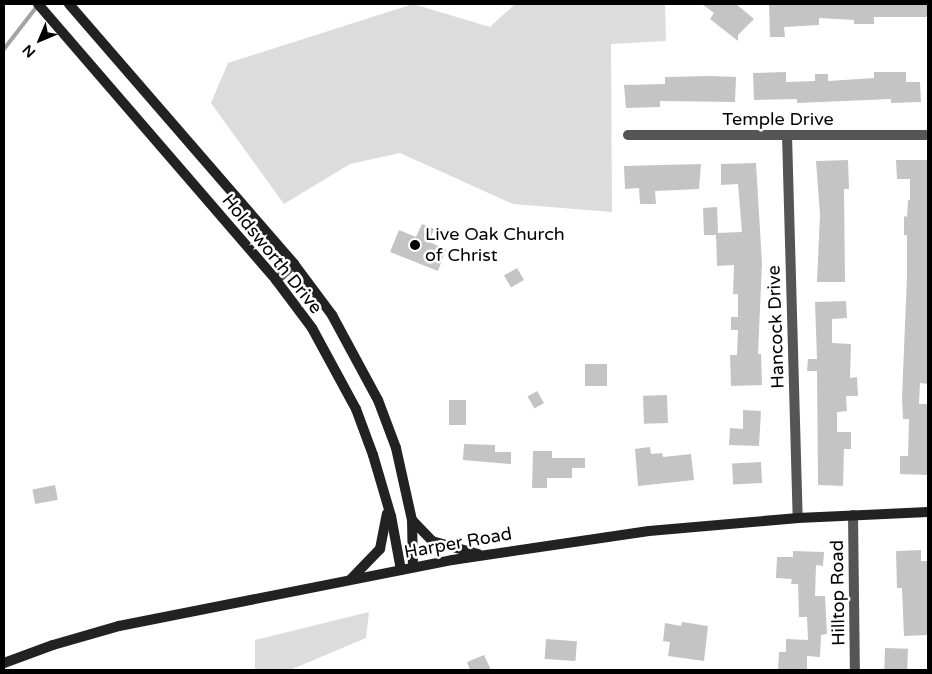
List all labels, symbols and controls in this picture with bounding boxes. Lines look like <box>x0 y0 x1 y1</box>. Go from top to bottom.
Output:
north arrow <box>15 15 65 65</box>
text: N <box>19 41 39 61</box>
street label: Temple Drive <box>722 108 834 130</box>
street label: Holdsworth Drive <box>217 190 327 318</box>
place label: Live Oak Church of Christ <box>425 224 565 266</box>
marker: Live Oak Church of Christ <box>409 239 421 251</box>
street label: Hancock Drive <box>763 265 789 389</box>
street label: Harper Road <box>402 523 514 563</box>
street label: Hilltop Road <box>826 540 850 646</box>

